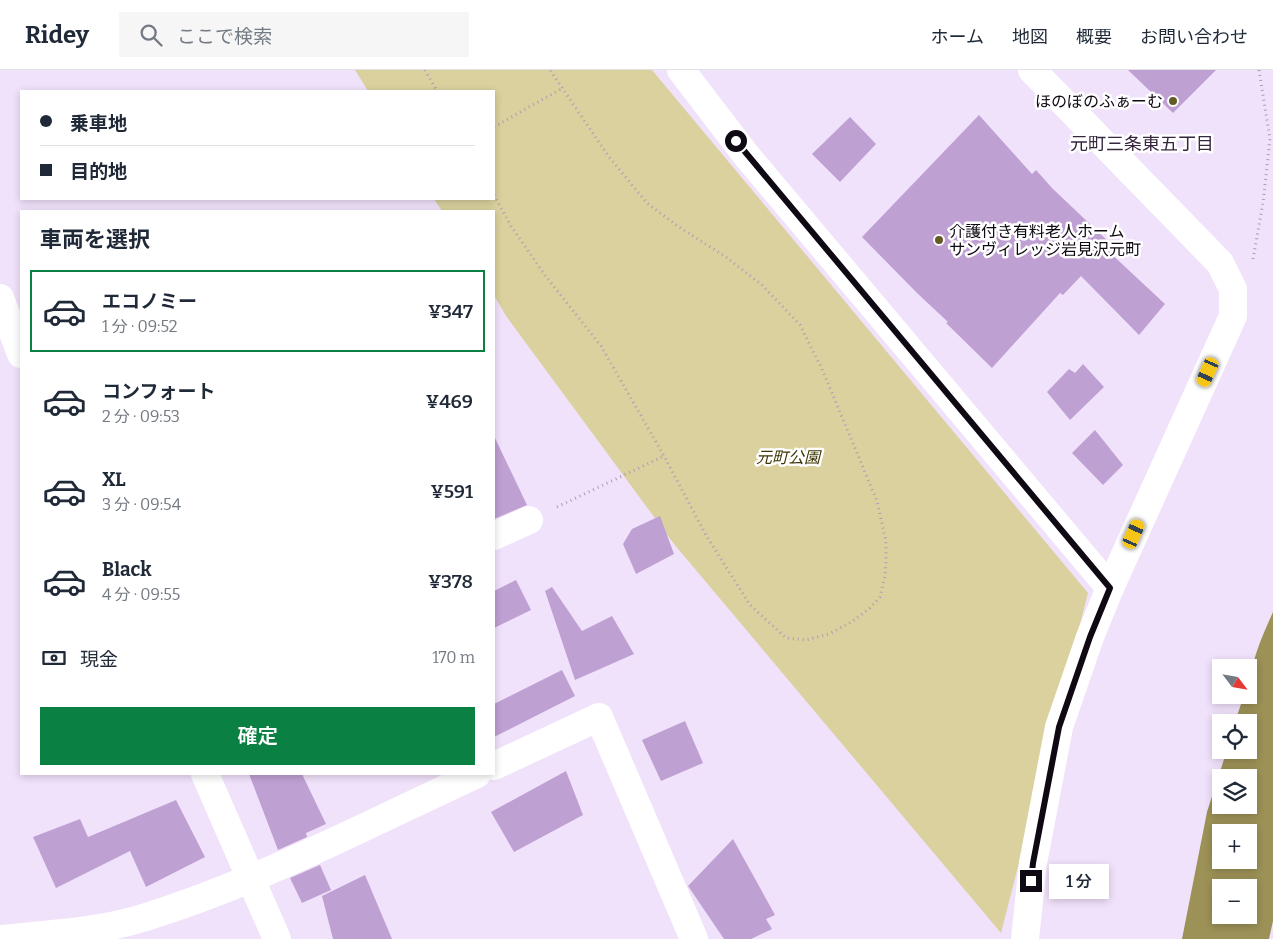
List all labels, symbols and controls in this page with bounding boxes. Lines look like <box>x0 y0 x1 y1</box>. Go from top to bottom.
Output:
search box <box>119 12 469 57</box>
text: Ridey <box>25 21 89 49</box>
icon: search <box>137 21 165 49</box>
text: ここで検索 <box>177 25 272 48</box>
text: ホーム <box>931 26 984 48</box>
text: 地図 <box>1012 26 1048 48</box>
text: 概要 <box>1076 26 1112 48</box>
text: お問い合わせ <box>1140 26 1248 48</box>
place label: ほのぼのふぁーむ <box>1035 92 1163 111</box>
marker: ほのぼのふぁーむ <box>1167 95 1179 107</box>
text: 乗車地 <box>70 112 127 135</box>
route start <box>725 130 747 152</box>
district label: 元町三条東五丁目 <box>1070 133 1214 155</box>
text: 目的地 <box>70 160 127 183</box>
place label: 介護付き有料老人ホーム サンヴィレッジ岩見沢元町 <box>949 222 1141 259</box>
text: 車両を選択 <box>40 226 150 253</box>
marker: 介護付き有料老人ホーム サンヴィレッジ岩見沢元町 <box>933 234 945 246</box>
icon: car <box>42 289 87 334</box>
text: エコノミー <box>102 290 197 313</box>
text: ¥347 <box>428 300 473 323</box>
text: 1 分 · 09:52 <box>102 317 177 336</box>
car <box>1195 355 1220 389</box>
icon: car <box>42 379 87 424</box>
text: コンフォート <box>102 380 215 403</box>
text: ¥469 <box>426 390 473 413</box>
text: 2 分 · 09:53 <box>102 407 180 426</box>
park label: 元町公園 <box>756 448 822 467</box>
text: XL <box>102 468 126 491</box>
icon: car <box>42 469 87 514</box>
text: ¥591 <box>431 480 473 503</box>
text: 3 分 · 09:54 <box>102 495 181 514</box>
car <box>1121 517 1146 551</box>
text: Black <box>102 558 152 581</box>
icon: car <box>42 559 87 604</box>
text: ¥378 <box>428 570 473 593</box>
text: 4 分 · 09:55 <box>102 585 180 604</box>
icon: cash <box>40 644 68 672</box>
text: 現金 <box>80 648 118 671</box>
text: 170 m <box>432 648 475 667</box>
north arrow <box>1212 659 1258 704</box>
map controls <box>1212 659 1257 924</box>
button: 確定 <box>40 707 475 765</box>
button: locate <box>1212 714 1257 759</box>
button: layers <box>1212 769 1257 814</box>
button: + <box>1212 824 1257 869</box>
callout: 1 分 <box>1048 864 1108 898</box>
route end <box>1020 870 1042 892</box>
text: 1 分 <box>1066 872 1092 891</box>
button: − <box>1212 879 1257 924</box>

